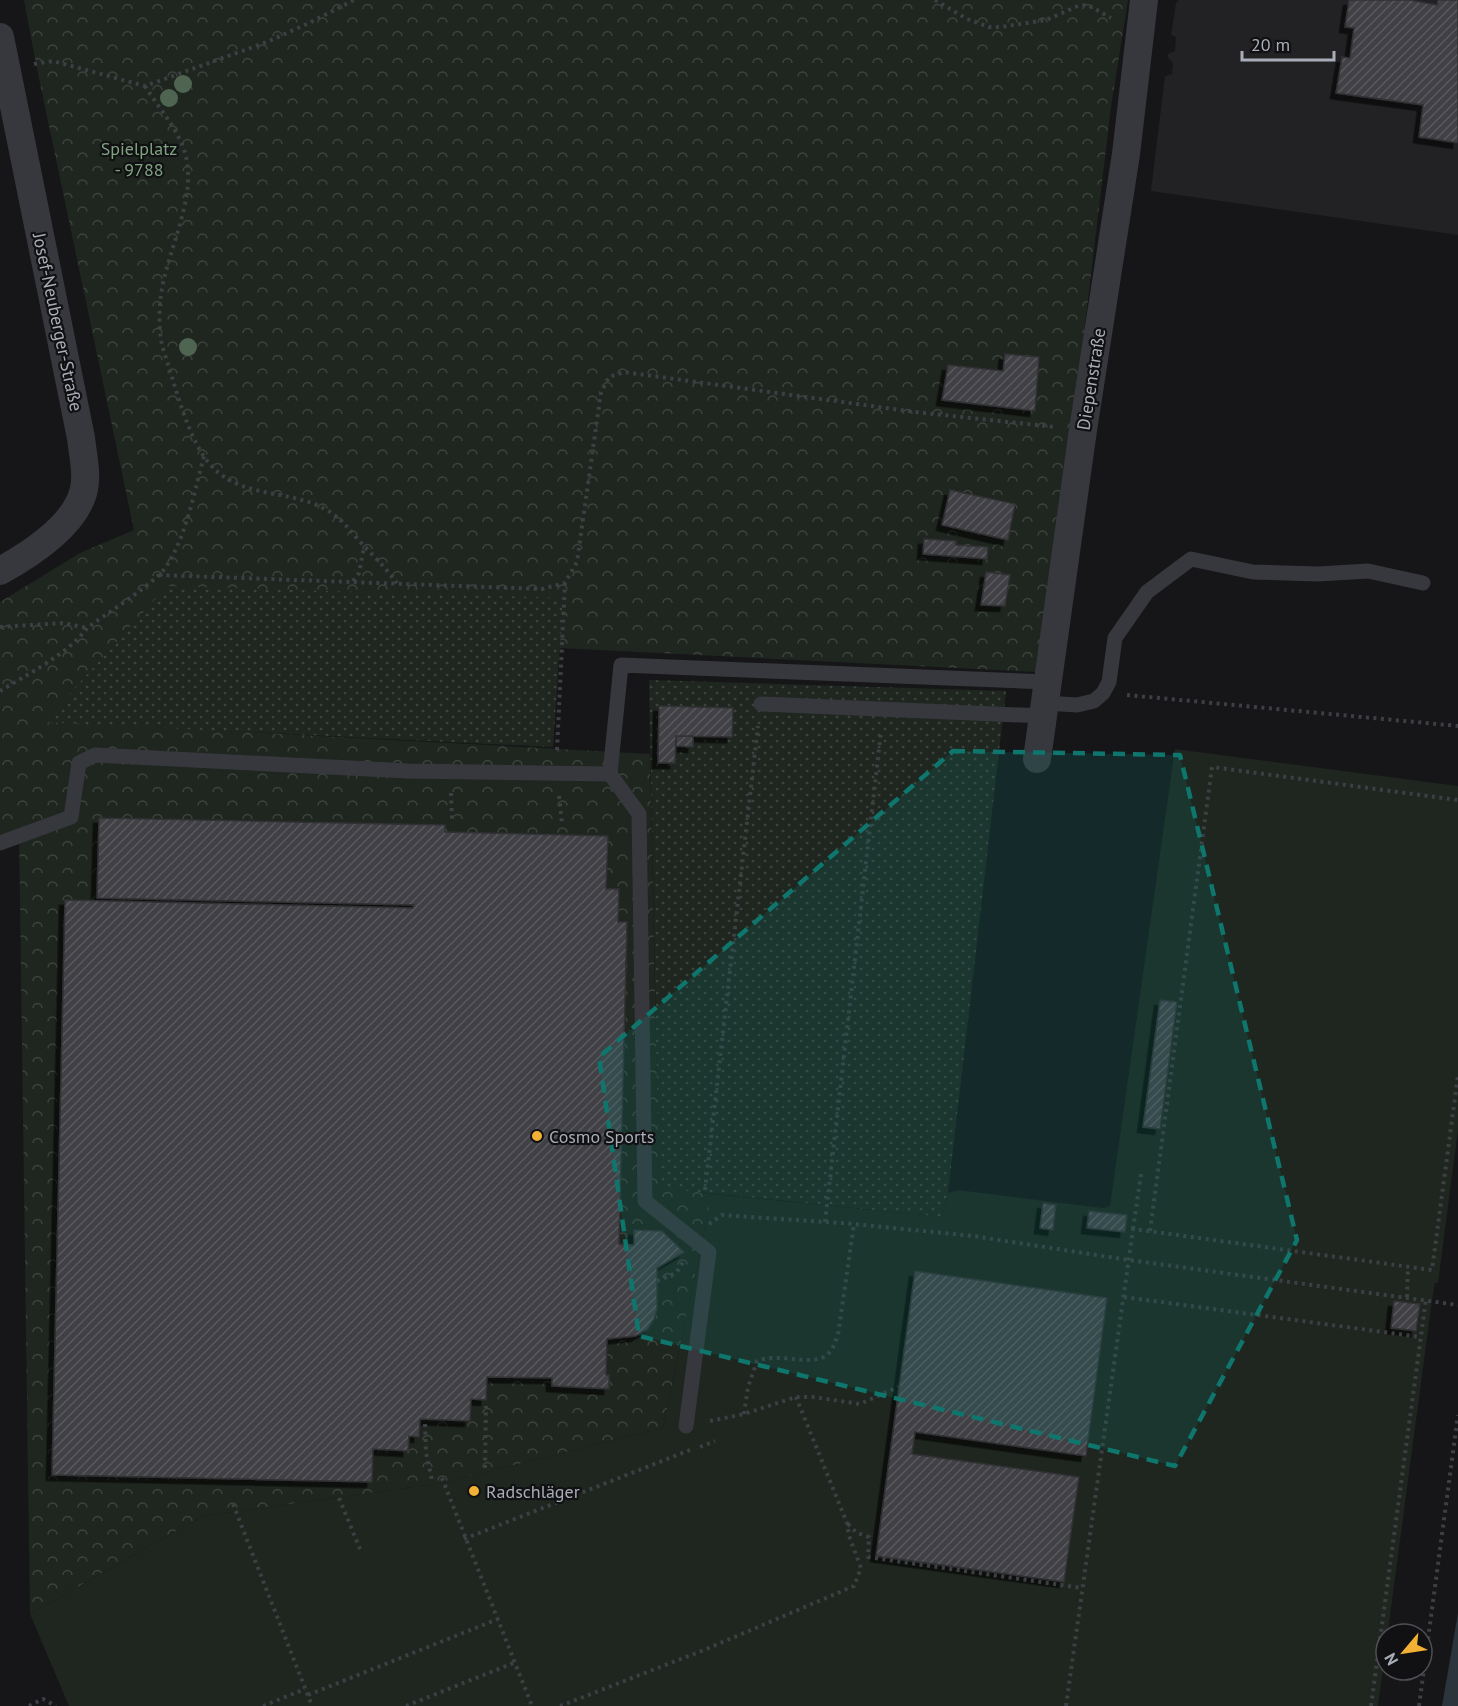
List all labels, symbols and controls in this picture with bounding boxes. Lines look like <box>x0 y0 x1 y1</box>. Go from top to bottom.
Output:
scale bar <box>1242 24 1334 62</box>
text: 20 m <box>1251 33 1290 56</box>
park label: Spielplatz - 9788 <box>101 137 177 181</box>
street label: Josef-Neuberger-Straße <box>28 230 88 413</box>
street label: Diepenstraße <box>1072 326 1110 432</box>
place label: Cosmo Sports <box>549 1125 654 1148</box>
marker: Cosmo Sports <box>530 1129 544 1143</box>
place label: Radschläger <box>486 1480 580 1503</box>
marker: Radschläger <box>467 1484 481 1498</box>
north arrow <box>1374 1622 1434 1682</box>
text: N <box>1380 1650 1402 1669</box>

